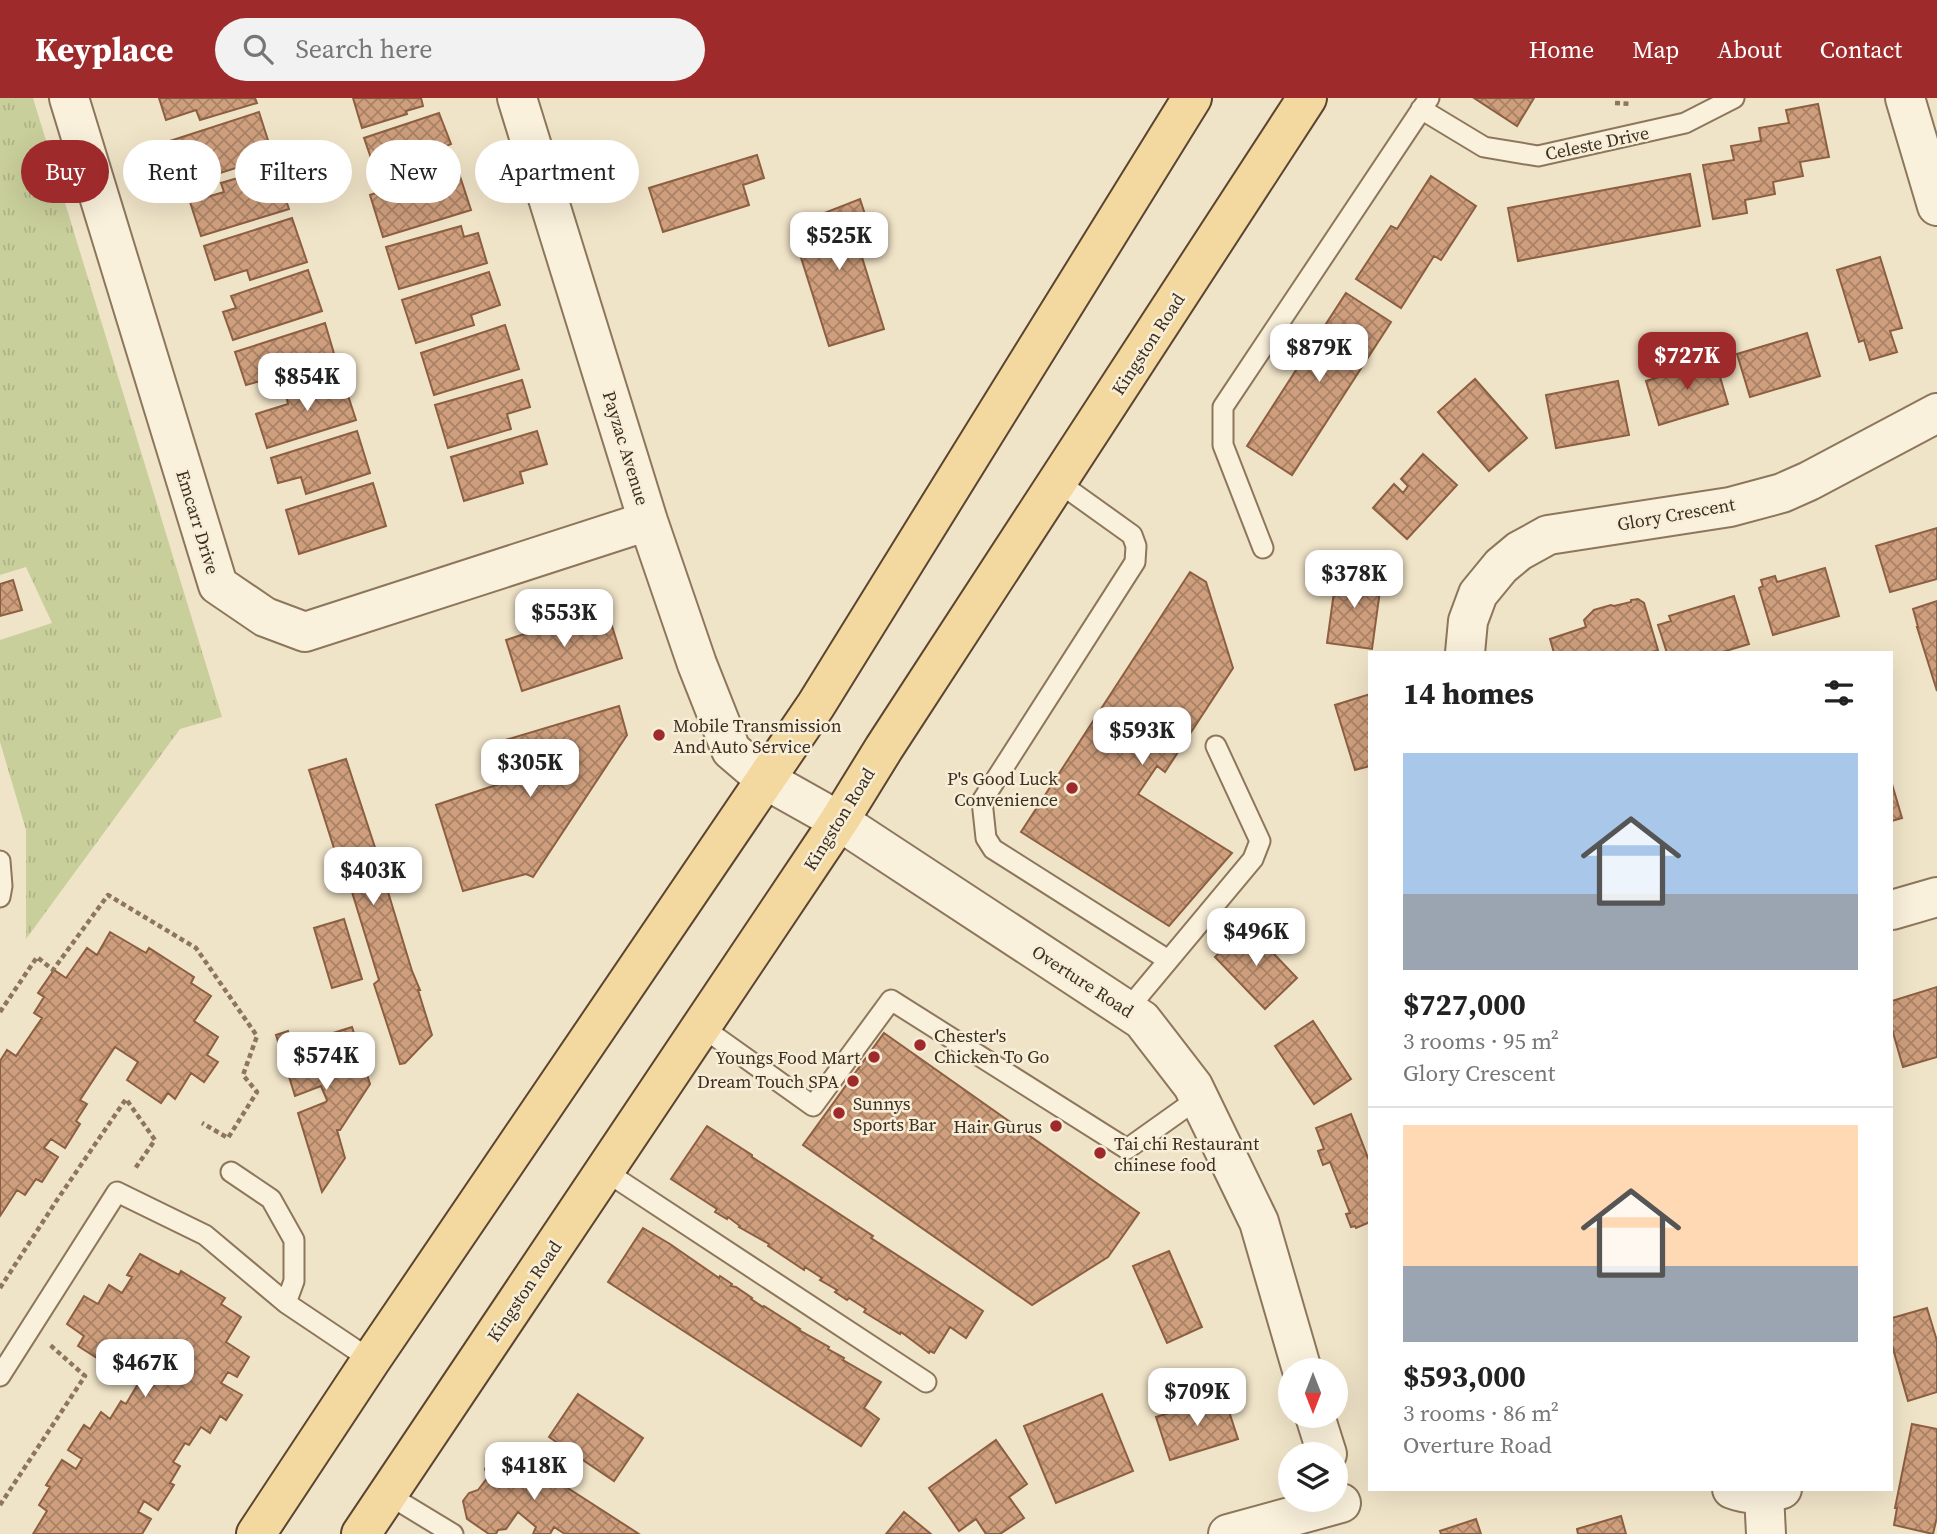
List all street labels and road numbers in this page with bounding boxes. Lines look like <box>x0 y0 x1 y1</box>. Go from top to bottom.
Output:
street label: Celeste Drive <box>1543 120 1651 166</box>
street label: Kingston Road <box>1106 288 1190 400</box>
street label: Payzac Avenue <box>597 388 655 508</box>
street label: Emcarr Drive <box>170 467 226 577</box>
street label: Glory Crescent <box>1615 491 1737 537</box>
street label: Kingston Road <box>797 763 881 875</box>
street label: Overture Road <box>1027 939 1139 1023</box>
street label: Kingston Road <box>481 1235 567 1347</box>

